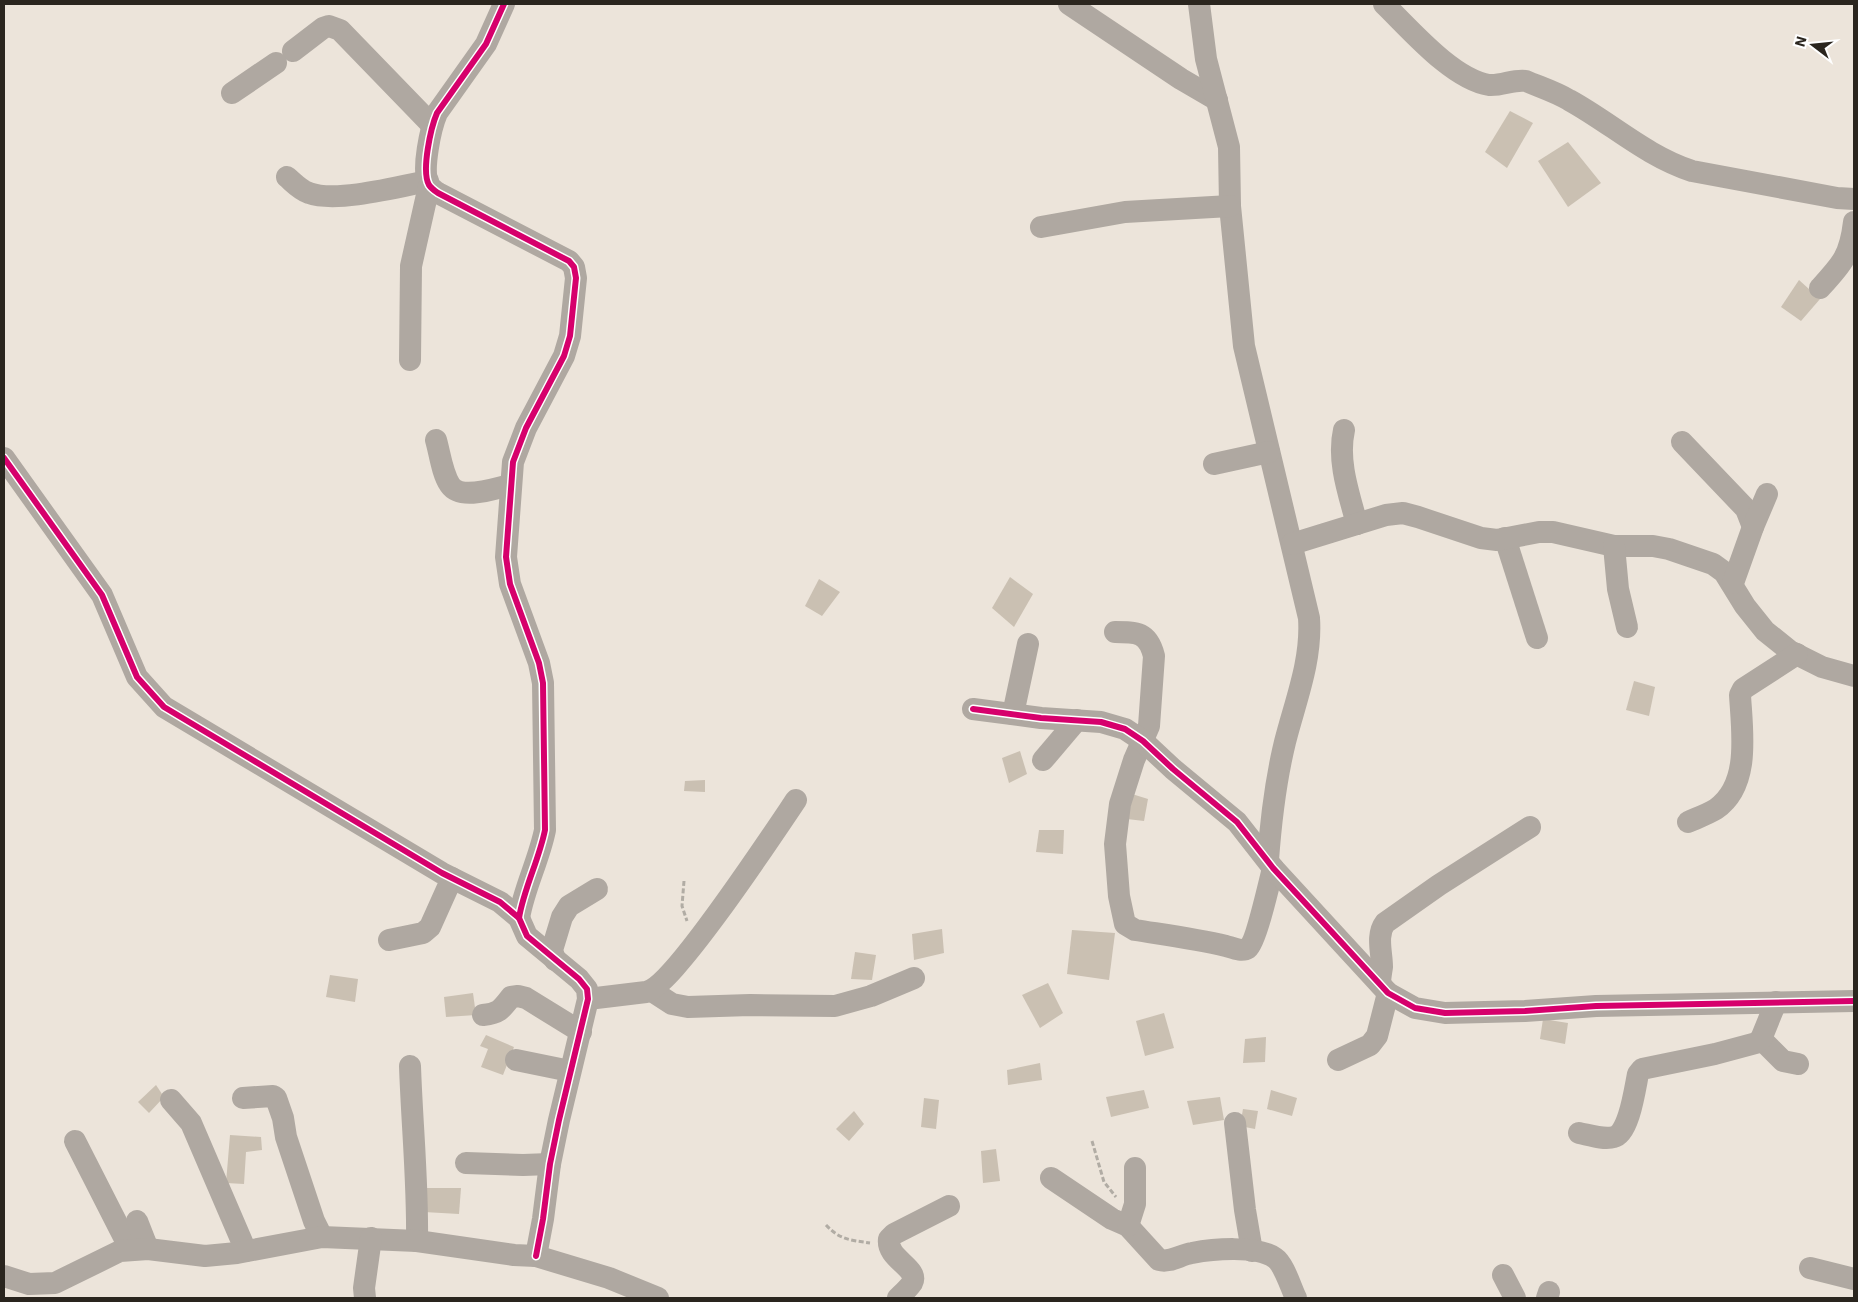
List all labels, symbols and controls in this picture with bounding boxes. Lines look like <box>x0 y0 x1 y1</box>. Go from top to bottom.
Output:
north arrow <box>1788 20 1838 70</box>
text: N <box>1790 34 1811 49</box>

